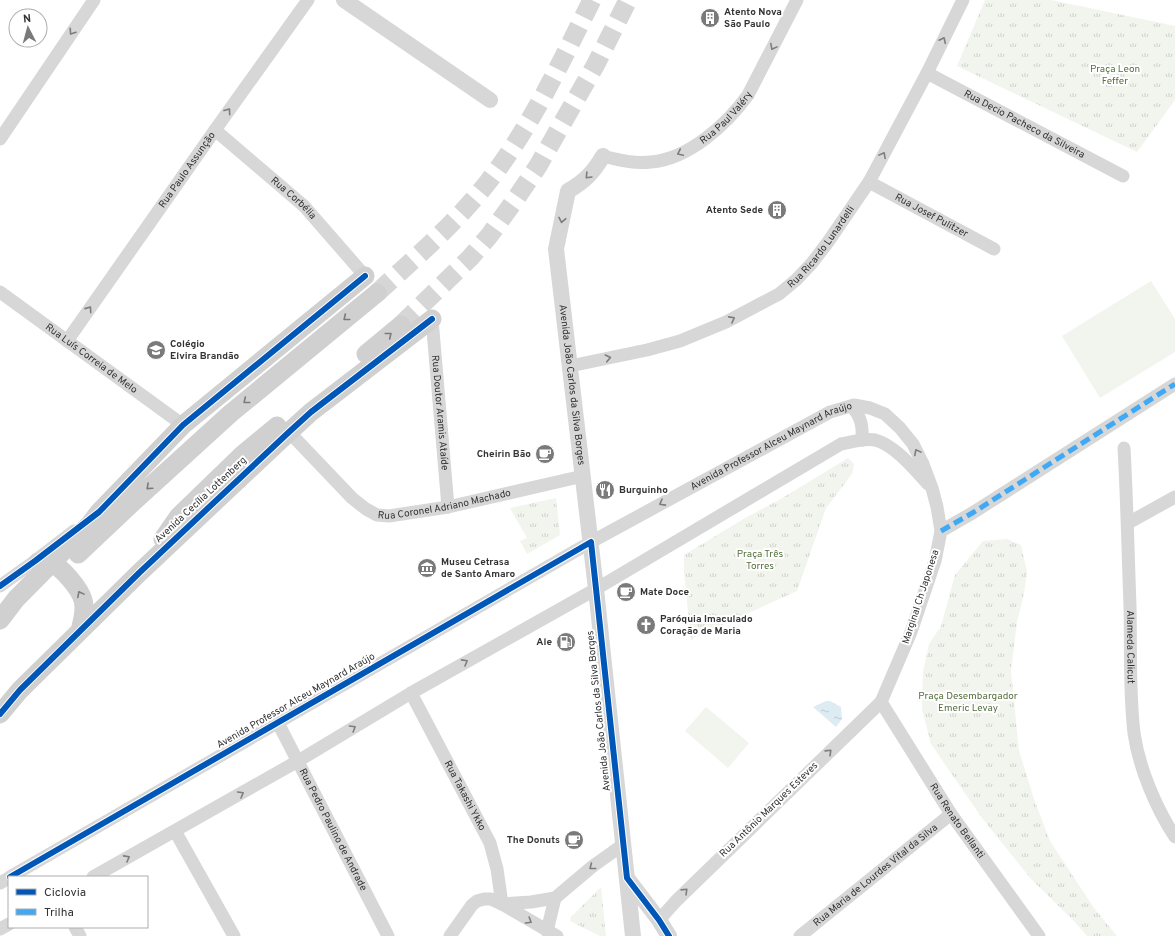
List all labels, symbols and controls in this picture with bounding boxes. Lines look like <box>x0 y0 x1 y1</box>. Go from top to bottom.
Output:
place label: Atento Nova São Paulo <box>724 6 782 31</box>
building icon: Atento Nova São Paulo <box>699 7 721 29</box>
north arrow <box>8 8 48 48</box>
text: N <box>22 12 32 26</box>
one-way arrow <box>70 28 77 35</box>
one-way arrow <box>938 37 946 44</box>
one-way arrow <box>770 43 778 51</box>
park label: Praça Leon Feffer <box>1090 63 1140 88</box>
street label: Rua Decio Pacheco da Silveira <box>962 87 1087 161</box>
street label: Rua Paul Valéry <box>697 89 755 147</box>
one-way arrow <box>224 108 231 115</box>
street label: Rua Paulo Assunção <box>156 129 219 211</box>
one-way arrow <box>677 148 685 156</box>
one-way arrow <box>878 152 886 159</box>
one-way arrow <box>586 172 593 179</box>
street label: Rua Corbélia <box>268 174 319 222</box>
street label: Rua Josef Pulitzer <box>893 191 971 241</box>
building icon: Atento Sede <box>766 199 788 221</box>
street label: Rua Ricardo Lunardelli <box>785 203 857 291</box>
place label: Atento Sede <box>706 204 763 217</box>
one-way arrow <box>558 217 566 223</box>
street label: Avenida João Carlos da Silva Borges <box>556 304 588 466</box>
one-way arrow <box>84 306 92 313</box>
one-way arrow <box>344 314 351 321</box>
one-way arrow <box>728 316 735 324</box>
street label: Rua Luís Correia de Melo <box>43 321 140 397</box>
one-way arrow <box>384 332 391 339</box>
place label: Colégio Elvira Brandão <box>170 338 240 363</box>
school or university icon: Colégio Elvira Brandão <box>145 339 167 361</box>
street label: Rua Doutor Aramis Ataíde <box>429 354 451 471</box>
one-way arrow <box>605 354 611 363</box>
one-way arrow <box>243 396 250 403</box>
street label: Avenida Professor Alceu Maynard Araújo <box>688 399 854 493</box>
cafe icon: Cheirin Bão <box>534 443 556 465</box>
place label: Cheirin Bão <box>477 448 531 461</box>
one-way arrow <box>914 449 922 456</box>
street label: Avenida Cecília Lottenberg <box>152 454 250 546</box>
restaurant icon: Burguinho <box>594 479 616 501</box>
one-way arrow <box>146 482 154 490</box>
place label: Burguinho <box>619 484 668 497</box>
street label: Rua Coronel Adriano Machado <box>377 486 513 523</box>
one-way arrow <box>659 499 667 506</box>
park label: Praça Três Torres <box>737 548 784 573</box>
street label: Marginal Ch Japonesa <box>900 548 942 646</box>
place label: Museu Cetrasa de Santo Amaro <box>441 556 515 581</box>
museum icon: Museu Cetrasa de Santo Amaro <box>416 557 438 579</box>
cafe icon: Mate Doce <box>615 581 637 603</box>
place label: Mate Doce <box>640 586 690 599</box>
one-way arrow <box>77 591 85 598</box>
street label: Alameda Calicut <box>1124 610 1137 684</box>
place label: Paróquia Imaculado Coração de Maria <box>660 613 753 638</box>
church icon: Paróquia Imaculado Coração de Maria <box>635 614 657 636</box>
street label: Avenida João Carlos da Silva Borges <box>584 630 614 792</box>
fuel station icon: Ale <box>555 631 577 653</box>
place label: Ale <box>536 636 552 649</box>
street label: Avenida Professor Alceu Maynard Araújo <box>215 650 378 752</box>
one-way arrow <box>461 660 468 667</box>
park label: Praça Desembargador Emeric Levay <box>918 690 1018 715</box>
one-way arrow <box>349 725 356 732</box>
one-way arrow <box>824 750 832 757</box>
street label: Rua Takashi Ykko <box>441 758 489 833</box>
street label: Rua Antônio Marques Esteves <box>717 759 821 860</box>
street label: Rua Pedro Paulino de Andrade <box>296 766 370 893</box>
street label: Rua Renato Bellanti <box>927 781 987 861</box>
one-way arrow <box>236 791 244 798</box>
street label: Rua Maria de Lourdes Vital da Silva <box>811 821 940 929</box>
cafe icon: The Donuts <box>563 829 585 851</box>
place label: The Donuts <box>507 834 560 847</box>
one-way arrow <box>123 855 131 862</box>
one-way arrow <box>590 862 597 869</box>
legend <box>8 876 148 928</box>
text: Ciclovia <box>44 885 86 901</box>
one-way arrow <box>681 889 688 896</box>
text: Trilha <box>44 905 74 921</box>
one-way arrow <box>525 916 532 923</box>

